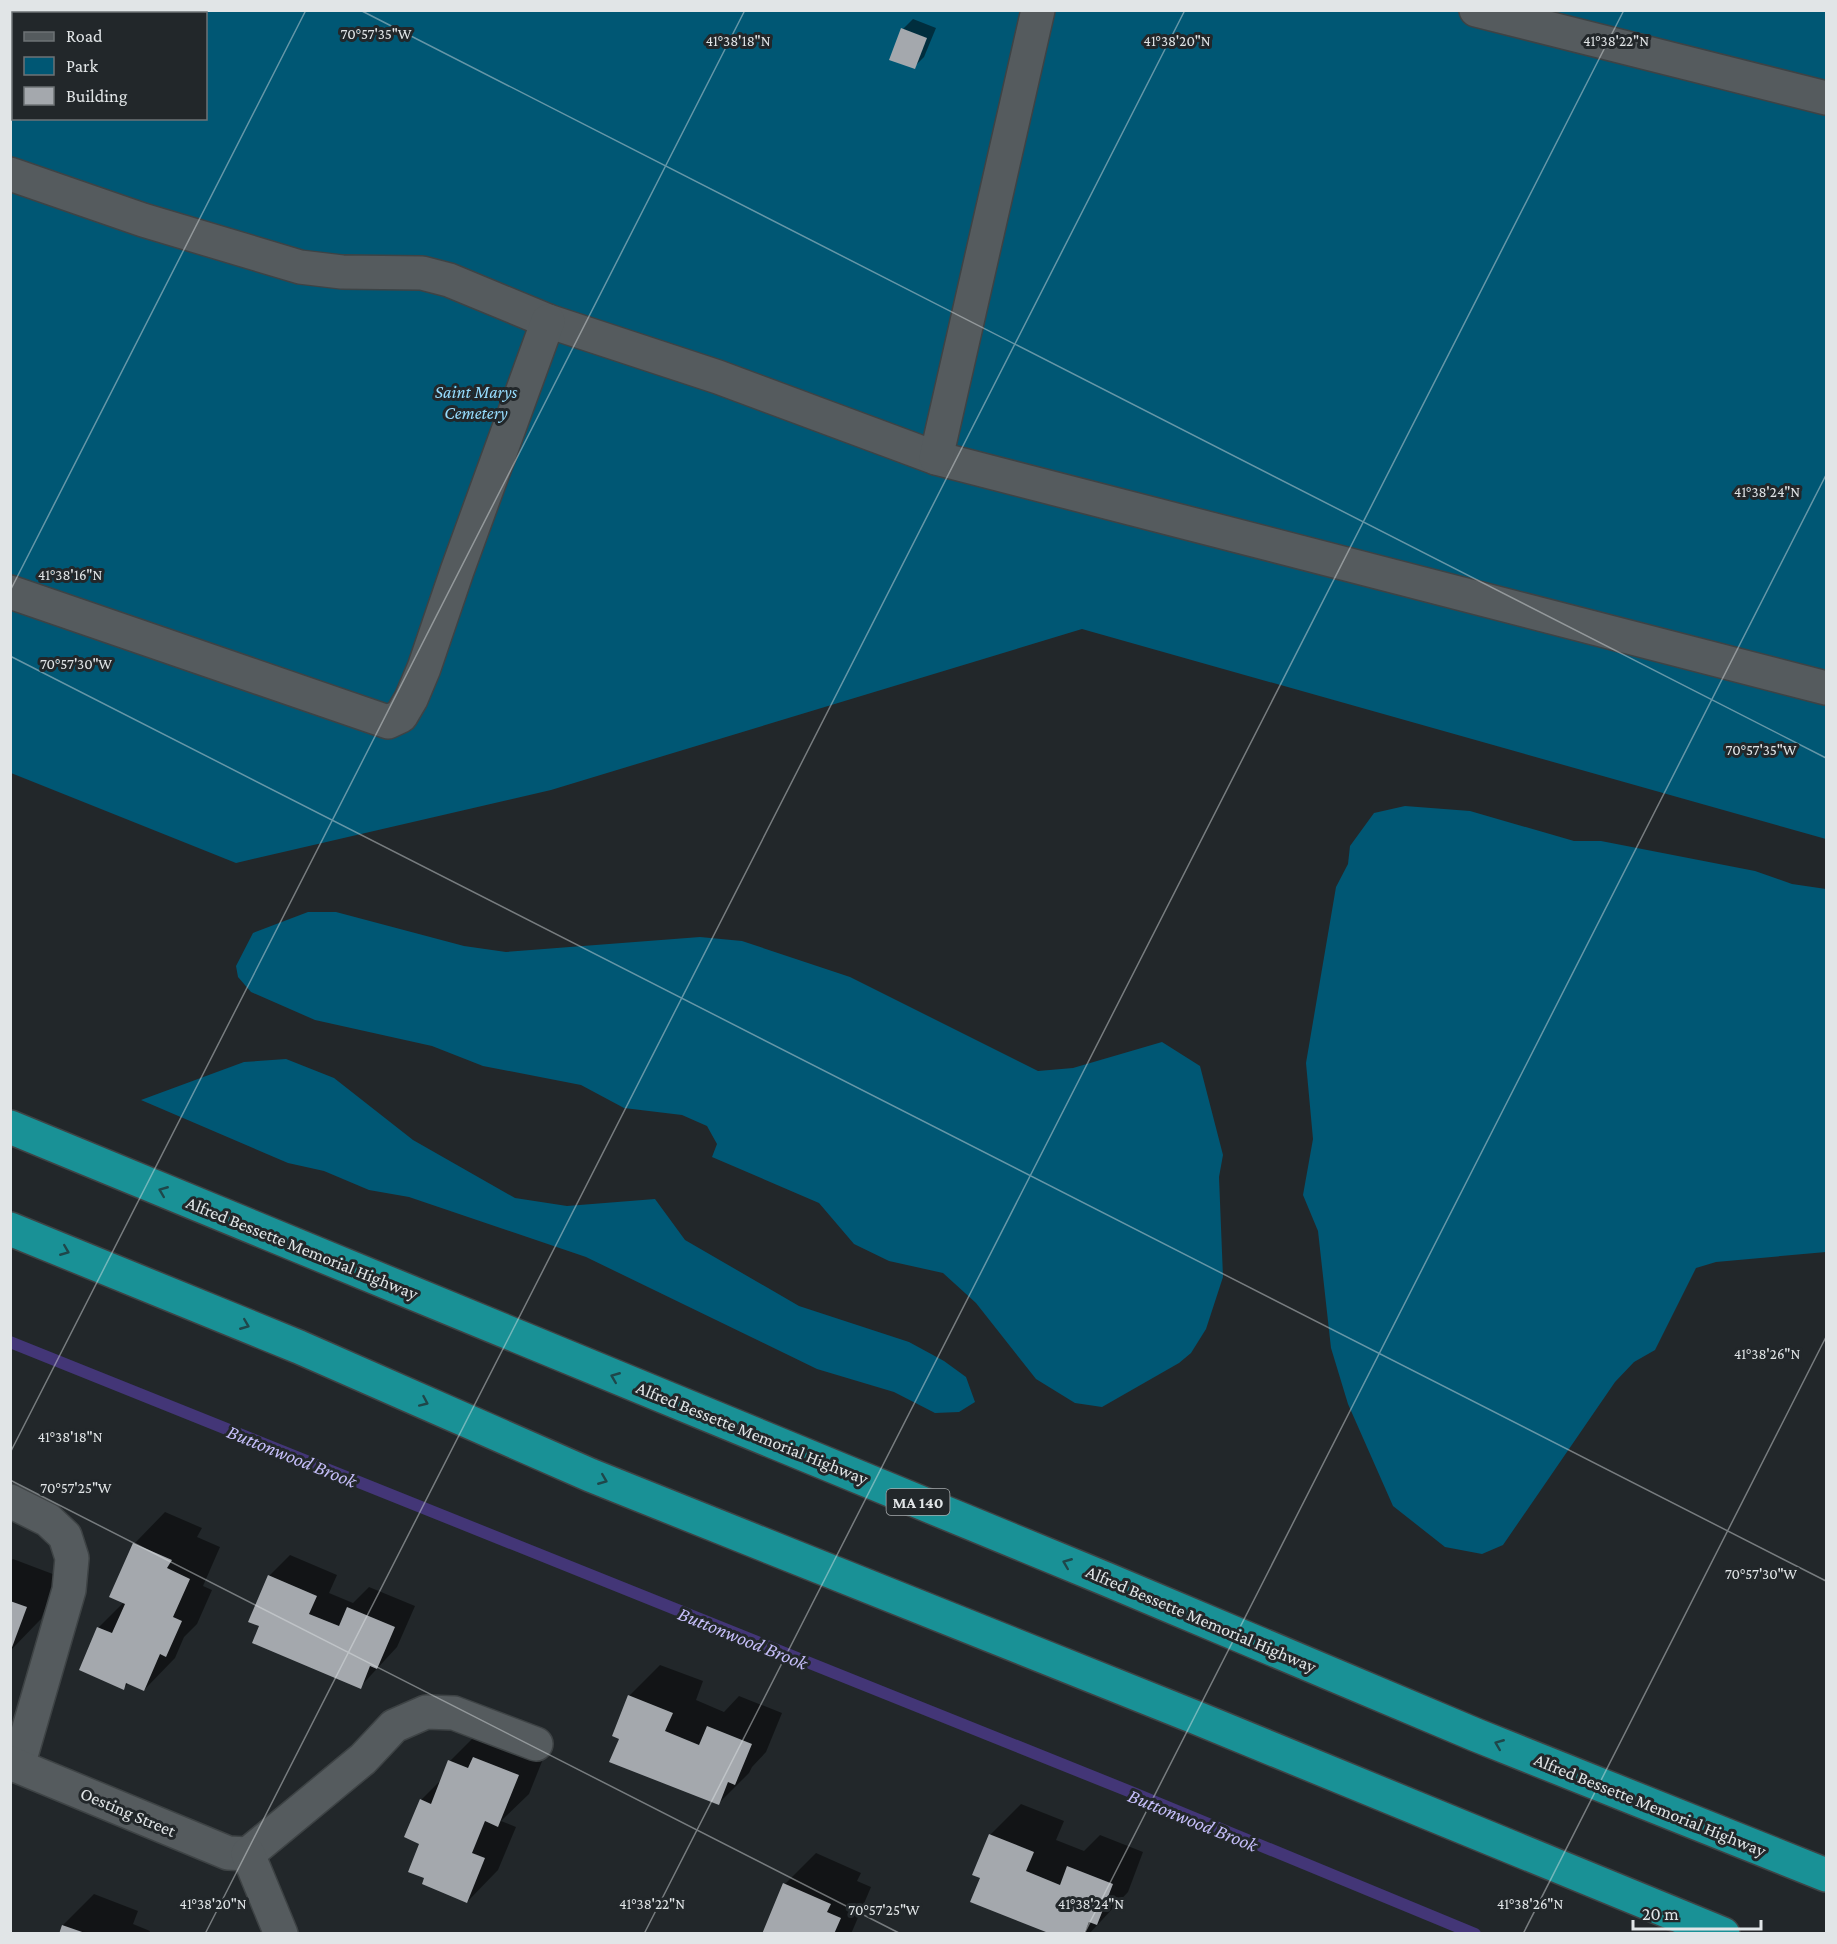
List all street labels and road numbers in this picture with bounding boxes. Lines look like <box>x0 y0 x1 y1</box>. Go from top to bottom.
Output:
street label: Alfred Bessette Memorial Highway <box>183 1192 421 1304</box>
street label: Alfred Bessette Memorial Highway <box>633 1377 871 1489</box>
road number: MA 140 <box>886 1489 950 1515</box>
street label: Alfred Bessette Memorial Highway <box>1083 1561 1320 1677</box>
street label: Alfred Bessette Memorial Highway <box>1531 1749 1769 1861</box>
street label: Oesting Street <box>77 1783 180 1841</box>

